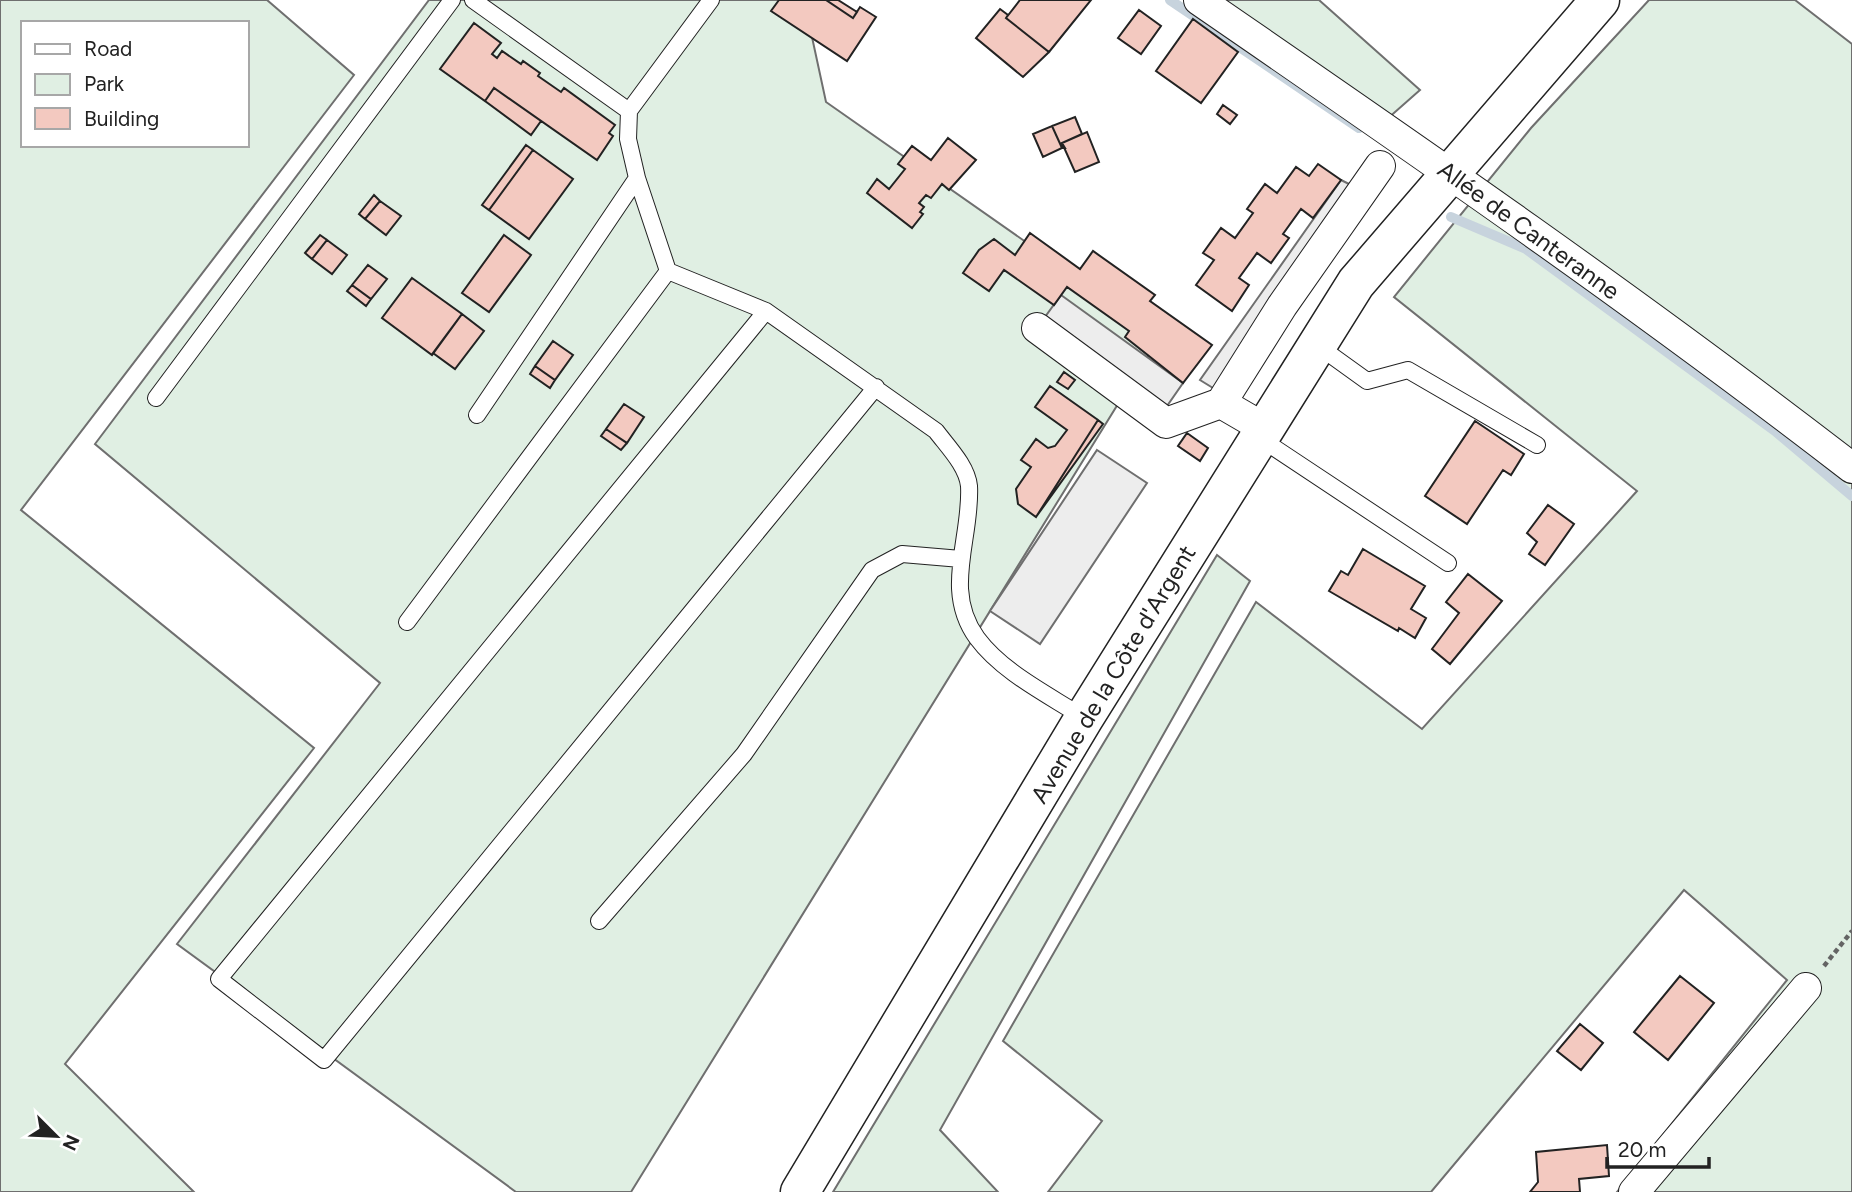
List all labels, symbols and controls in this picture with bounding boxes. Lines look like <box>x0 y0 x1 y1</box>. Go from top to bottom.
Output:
legend <box>21 21 248 147</box>
text: Road <box>84 36 132 61</box>
text: Park <box>84 71 125 96</box>
text: Building <box>84 106 159 131</box>
street label: Allée de Canteranne <box>1433 154 1625 306</box>
street label: Avenue de la Côte d'Argent <box>1024 540 1202 808</box>
north arrow <box>21 1101 91 1171</box>
scale bar <box>1607 1126 1708 1170</box>
text: N <box>58 1131 85 1154</box>
text: 20 m <box>1618 1137 1666 1162</box>

